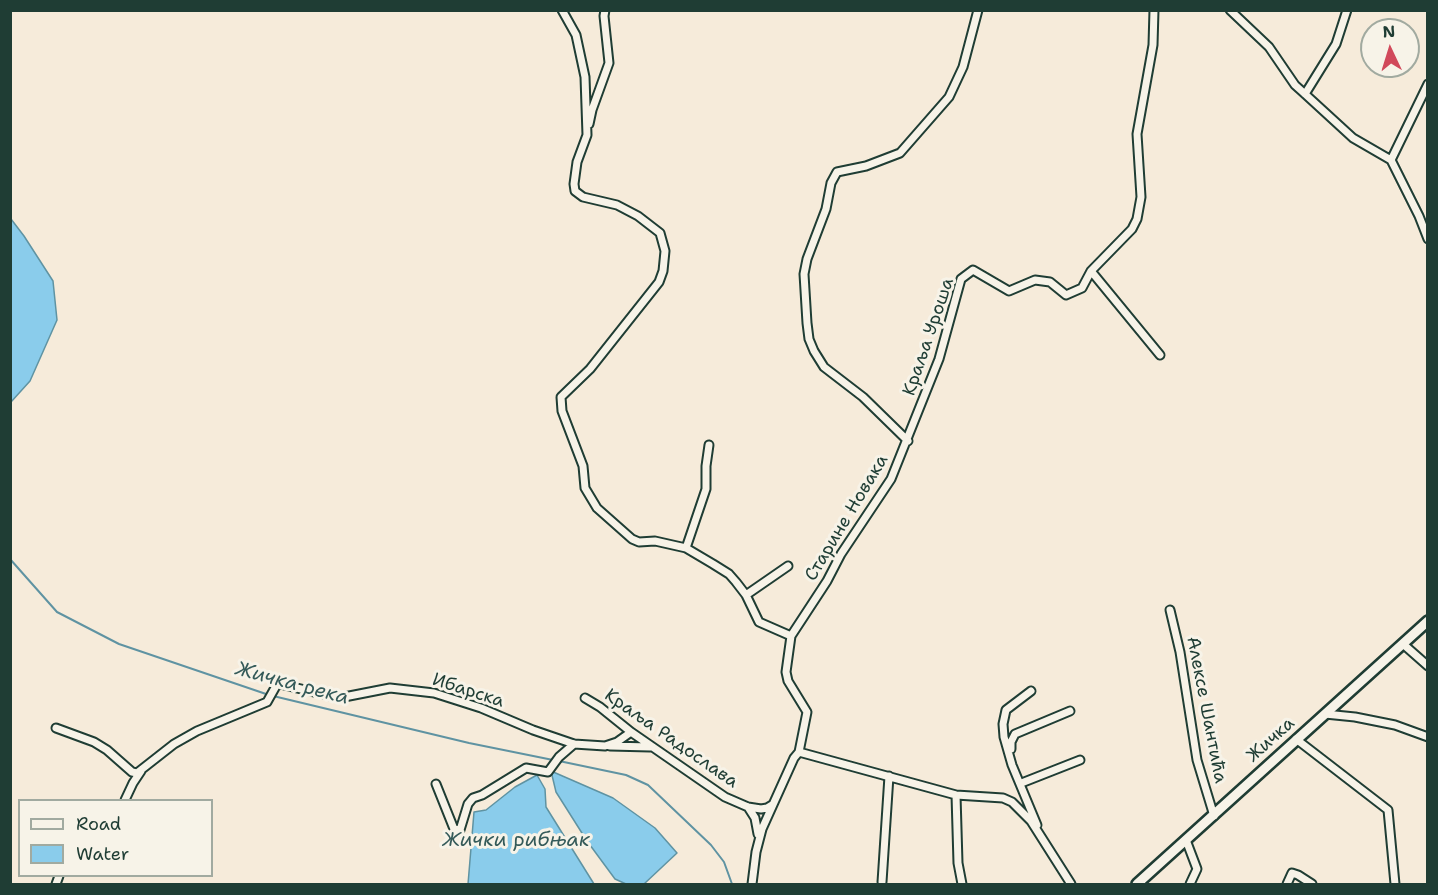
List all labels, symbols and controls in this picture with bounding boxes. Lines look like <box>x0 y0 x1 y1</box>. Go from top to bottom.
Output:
north arrow <box>1360 18 1420 78</box>
text: N <box>1382 21 1396 42</box>
street label: Краља Уроша <box>899 275 959 399</box>
street label: Старине Новака <box>801 451 893 585</box>
street label: Алексе Шантића <box>1181 635 1231 785</box>
water label: Жичка река <box>233 657 351 711</box>
street label: Ибарска <box>429 669 507 713</box>
street label: Краља Радослава <box>600 685 742 793</box>
street label: Жичка <box>1243 713 1299 767</box>
legend <box>18 799 213 877</box>
text: Road <box>76 812 121 836</box>
water label: Жички рибњак <box>442 829 590 853</box>
text: Water <box>76 842 129 866</box>

